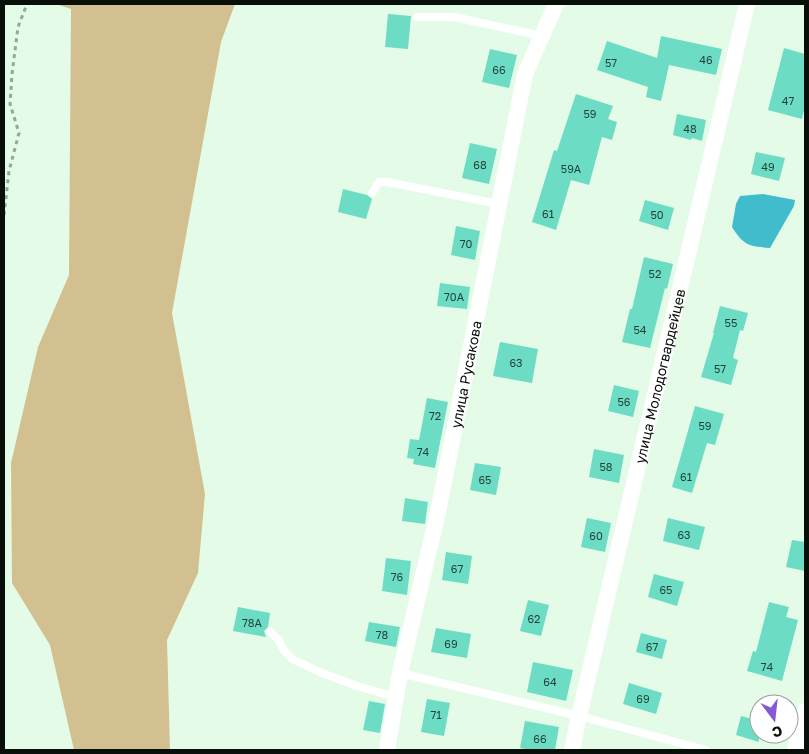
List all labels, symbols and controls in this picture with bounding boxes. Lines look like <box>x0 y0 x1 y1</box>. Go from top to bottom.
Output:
house number: 46 <box>699 53 713 66</box>
house number: 57 <box>605 56 617 69</box>
house number: 66 <box>492 63 506 76</box>
house number: 47 <box>782 94 794 107</box>
house number: 59 <box>583 107 597 120</box>
house number: 48 <box>683 122 697 135</box>
house number: 68 <box>473 158 487 171</box>
house number: 49 <box>761 160 775 173</box>
house number: 59А <box>561 162 582 175</box>
house number: 61 <box>542 207 554 220</box>
house number: 50 <box>650 208 664 221</box>
house number: 70 <box>460 237 473 250</box>
house number: 52 <box>649 267 661 280</box>
street label: улица Молодогвардейцев <box>630 287 688 465</box>
house number: 70А <box>444 290 465 303</box>
house number: 55 <box>725 316 737 329</box>
street label: улица Русакова <box>446 319 484 429</box>
house number: 54 <box>633 323 647 336</box>
house number: 63 <box>509 356 523 369</box>
house number: 57 <box>714 362 726 375</box>
house number: 56 <box>617 395 631 408</box>
house number: 72 <box>429 409 441 422</box>
house number: 59 <box>698 419 712 432</box>
house number: 74 <box>417 445 430 458</box>
house number: 58 <box>599 460 613 473</box>
house number: 61 <box>680 470 692 483</box>
house number: 65 <box>478 473 492 486</box>
house number: 63 <box>677 528 691 541</box>
house number: 60 <box>589 529 603 542</box>
house number: 67 <box>451 562 463 575</box>
house number: 76 <box>391 570 404 583</box>
house number: 65 <box>659 583 673 596</box>
house number: 62 <box>527 612 541 625</box>
house number: 78А <box>242 616 263 629</box>
house number: 78 <box>376 628 389 641</box>
house number: 69 <box>444 637 458 650</box>
house number: 67 <box>646 640 658 653</box>
house number: 74 <box>761 660 774 673</box>
house number: 64 <box>543 675 557 688</box>
house number: 69 <box>636 692 650 705</box>
north arrow <box>749 694 799 744</box>
house number: 71 <box>430 708 442 721</box>
text: С <box>770 723 785 742</box>
house number: 66 <box>533 732 547 745</box>

